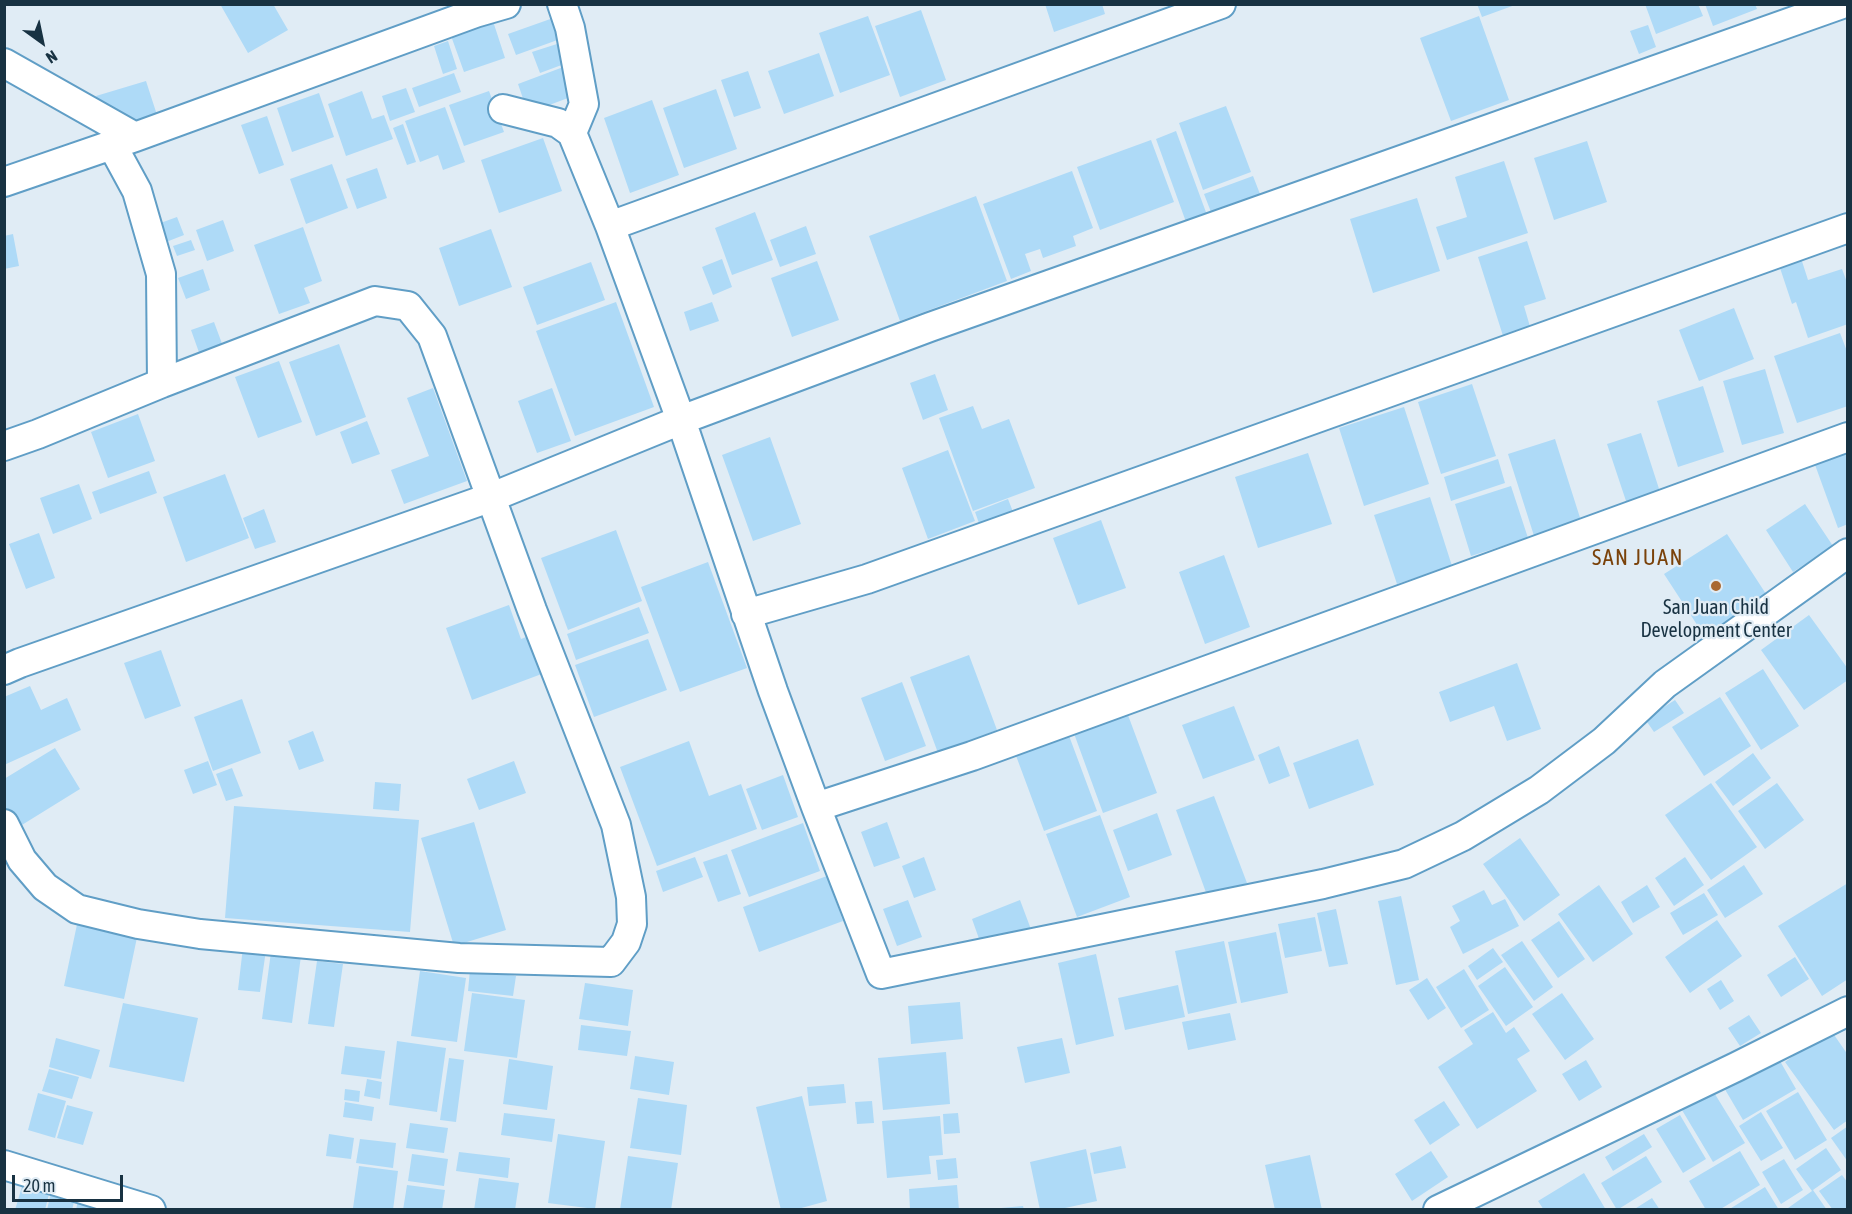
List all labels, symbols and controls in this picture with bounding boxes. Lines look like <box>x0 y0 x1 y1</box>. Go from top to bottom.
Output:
north arrow <box>12 12 72 72</box>
text: N <box>43 47 61 67</box>
district label: SAN JUAN <box>1592 545 1684 571</box>
marker: San Juan Child Development Center <box>1709 579 1723 593</box>
place label: San Juan Child Development Center <box>1640 596 1792 643</box>
scale bar <box>15 1163 126 1201</box>
text: 20 m <box>23 1175 55 1196</box>

